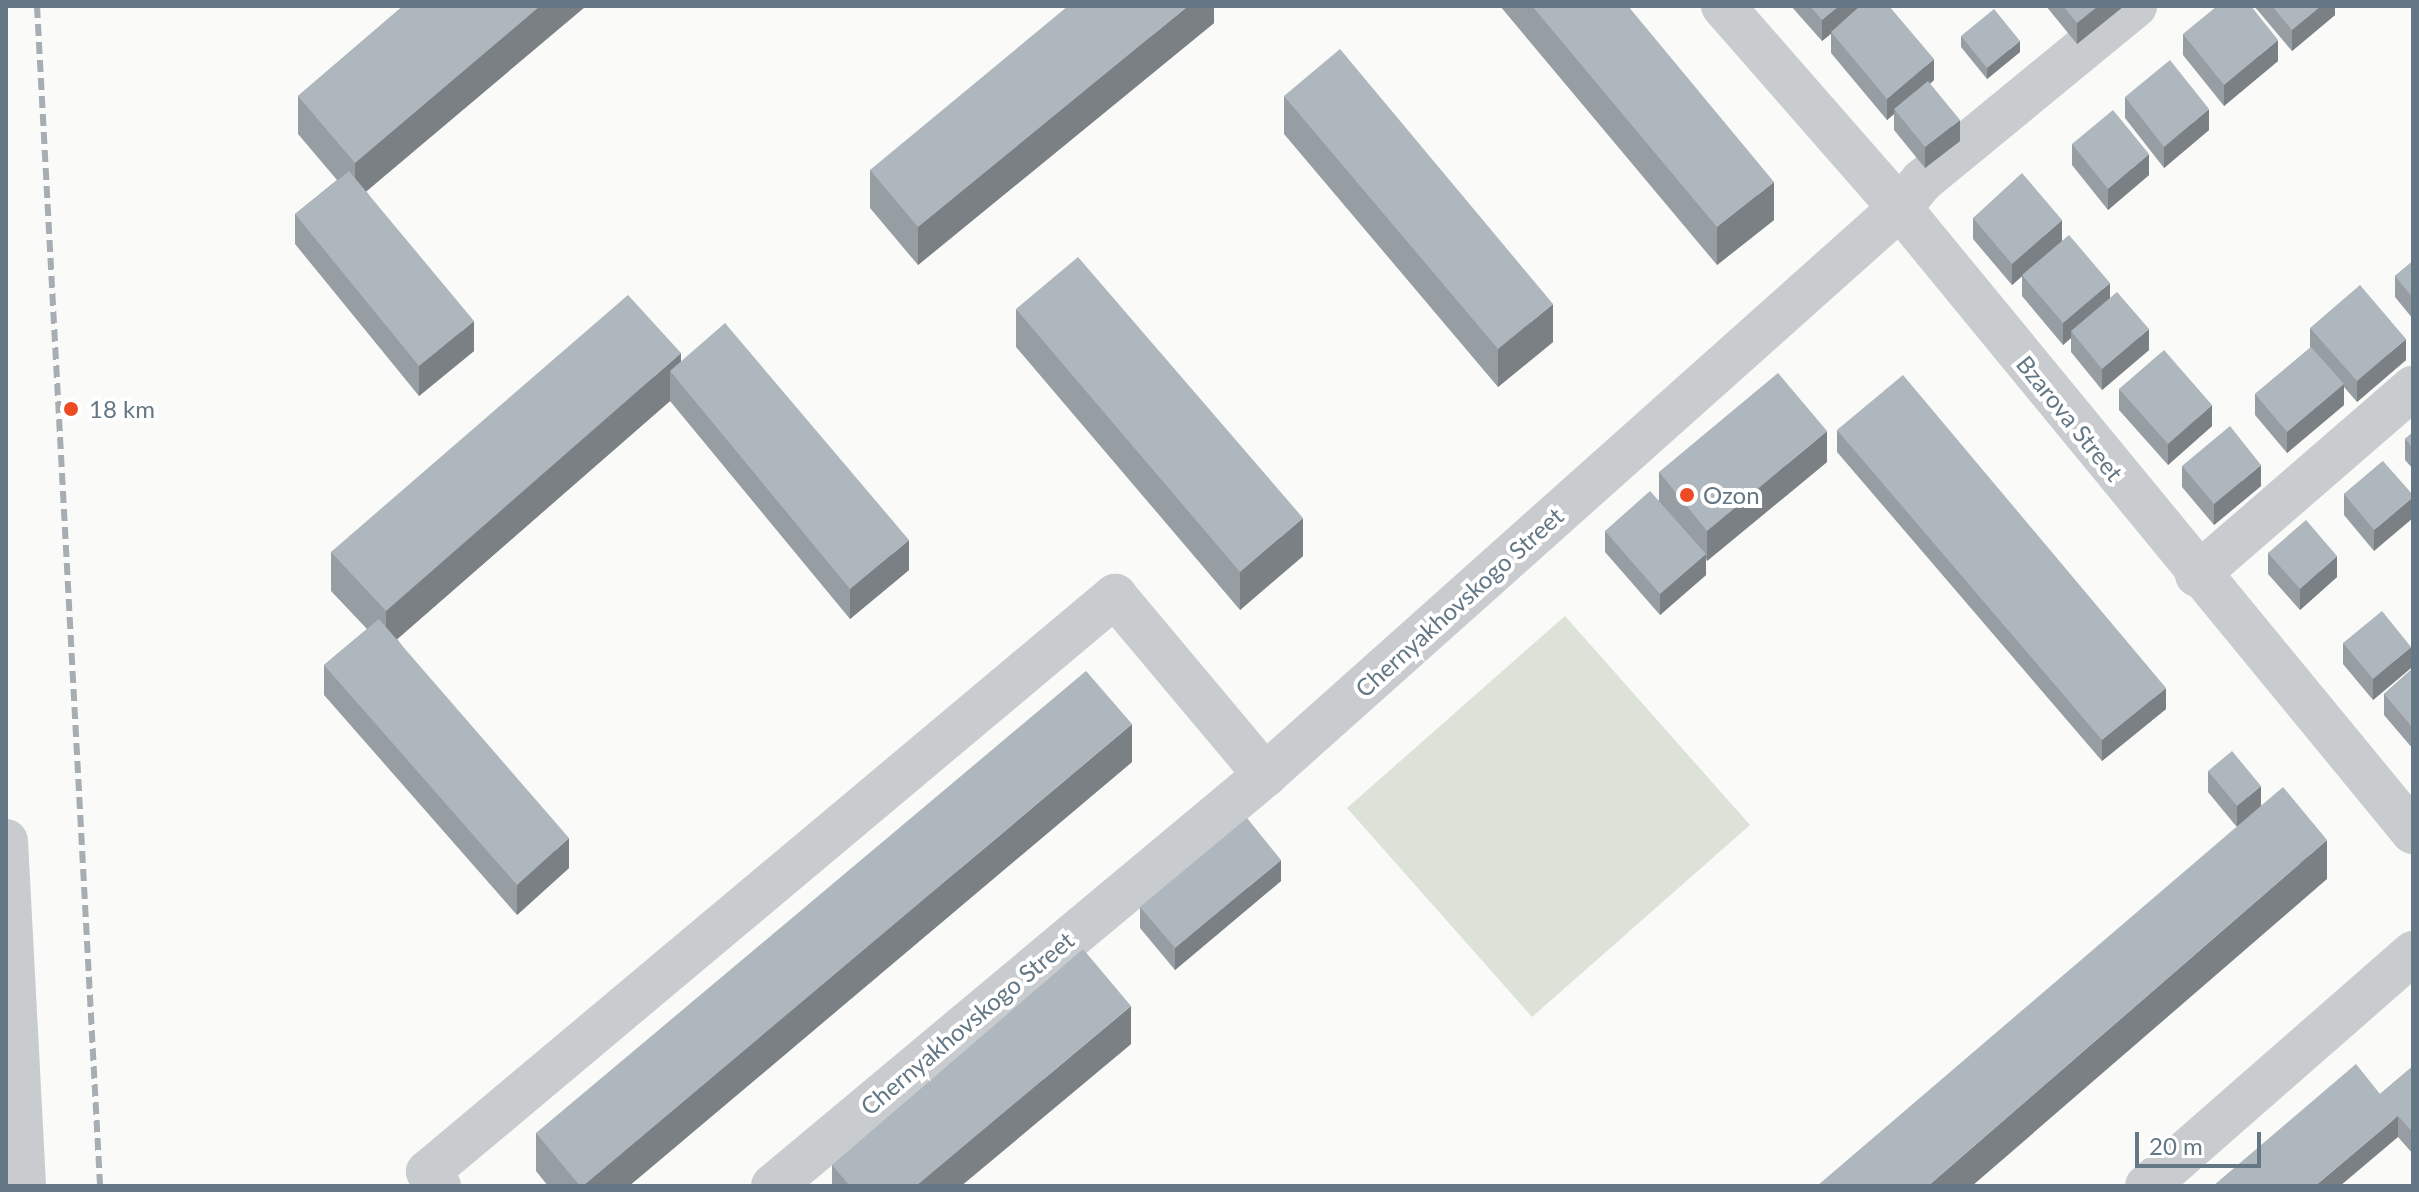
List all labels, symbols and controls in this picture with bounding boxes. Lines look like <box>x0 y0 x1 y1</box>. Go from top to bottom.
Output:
street label: Bzarova Street <box>2011 350 2129 486</box>
place label: 18 km <box>89 395 155 423</box>
marker: 18 km <box>60 398 82 420</box>
place label: Ozon <box>1703 481 1760 509</box>
marker: Ozon <box>1678 486 1696 504</box>
street label: Chernyakhovskogo Street <box>1349 501 1569 703</box>
street label: Chernyakhovskogo Street <box>854 925 1080 1121</box>
scale bar <box>2139 1116 2265 1166</box>
text: 20 m <box>2149 1131 2203 1160</box>

